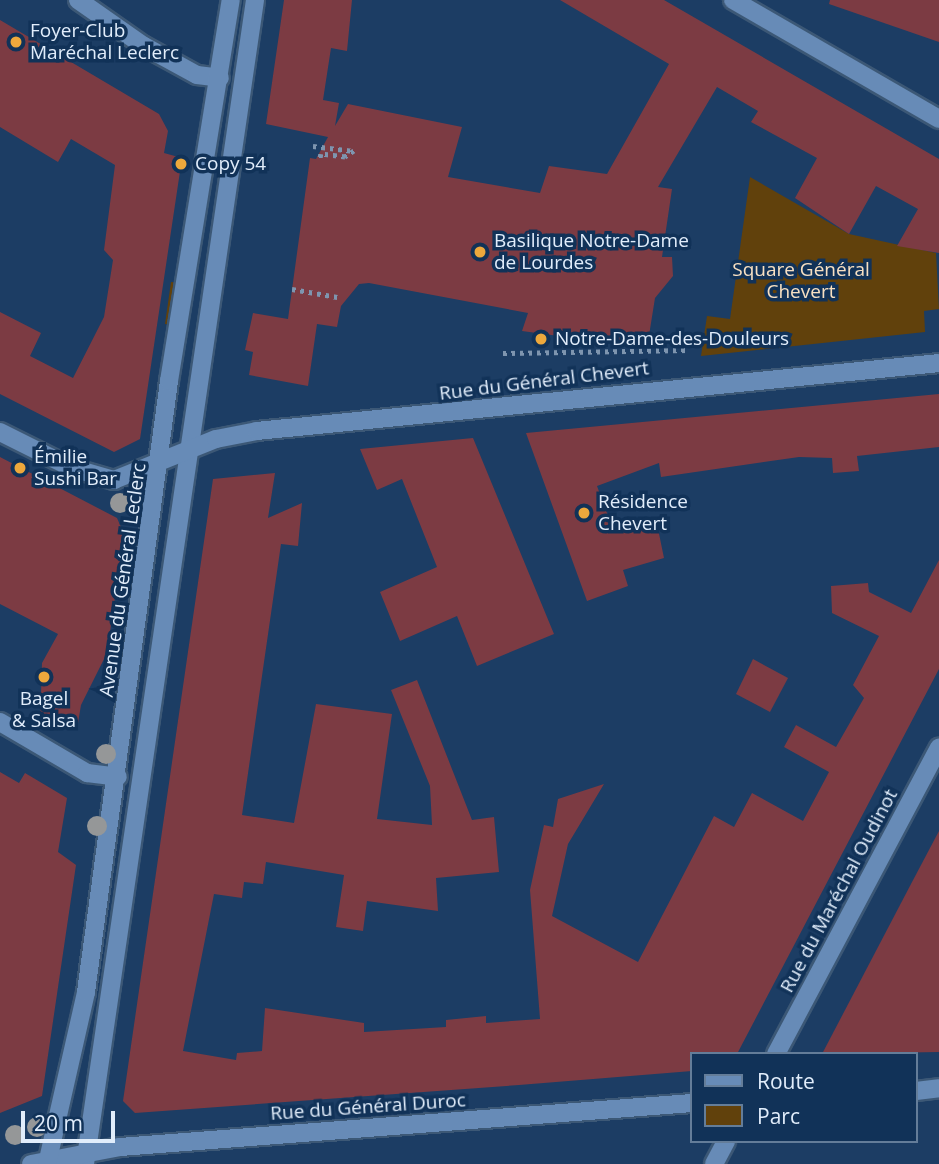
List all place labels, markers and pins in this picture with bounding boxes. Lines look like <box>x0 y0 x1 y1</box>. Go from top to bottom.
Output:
place label: Foyer-Club Maréchal Leclerc <box>30 20 179 64</box>
marker: Foyer-Club Maréchal Leclerc <box>8 34 24 50</box>
place label: Copy 54 <box>195 153 266 175</box>
marker: Copy 54 <box>173 156 189 172</box>
place label: Basilique Notre-Dame de Lourdes <box>494 230 689 274</box>
marker: Basilique Notre-Dame de Lourdes <box>472 244 488 260</box>
place label: Notre-Dame-des-Douleurs <box>555 328 789 350</box>
marker: Notre-Dame-des-Douleurs <box>533 331 549 347</box>
place label: Émilie Sushi Bar <box>34 446 117 490</box>
marker: Émilie Sushi Bar <box>12 460 28 476</box>
place label: Résidence Chevert <box>598 491 688 535</box>
marker: Résidence Chevert <box>576 505 592 521</box>
marker: Bagel & Salsa <box>36 669 52 685</box>
place label: Bagel & Salsa <box>12 688 76 732</box>

